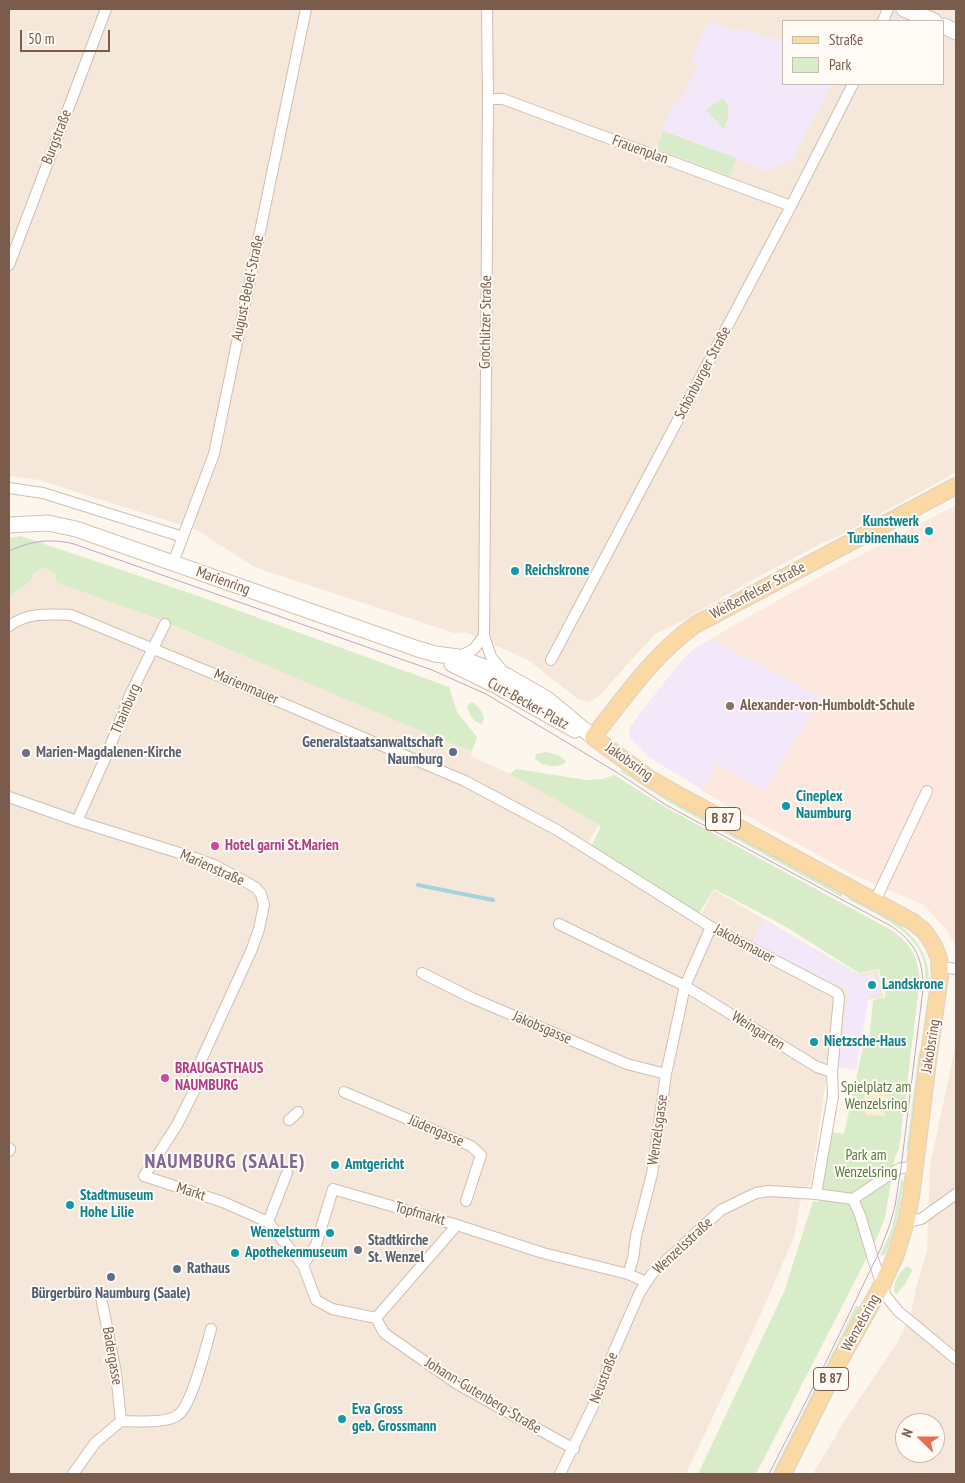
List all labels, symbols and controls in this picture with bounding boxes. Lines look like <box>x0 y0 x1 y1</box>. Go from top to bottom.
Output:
scale bar <box>22 20 112 52</box>
legend <box>782 20 945 85</box>
text: 50 m <box>28 29 54 48</box>
text: Straße <box>829 30 863 49</box>
text: Park <box>829 55 851 74</box>
street label: Burgstraße <box>38 107 76 167</box>
street label: Frauenplan <box>610 132 670 168</box>
street label: August-Bebel-Straße <box>228 233 268 343</box>
street label: Grochlitzer Straße <box>476 275 496 369</box>
street label: Schönburger Straße <box>671 323 735 423</box>
place label: Kunstwerk Turbinenhaus <box>847 513 919 548</box>
marker: Kunstwerk Turbinenhaus <box>923 525 935 537</box>
street label: Weißenfelser Straße <box>707 558 809 624</box>
place label: Reichskrone <box>525 562 589 580</box>
street label: Marienring <box>194 563 252 599</box>
marker: Reichskrone <box>509 565 521 577</box>
street label: Marienmauer <box>211 665 281 709</box>
street label: Curt-Becker-Platz <box>484 674 572 734</box>
street label: Thainburg <box>107 681 145 737</box>
place label: Alexander-von-Humboldt-Schule <box>740 697 915 715</box>
marker: Alexander-von-Humboldt-Schule <box>724 700 736 712</box>
place label: Generalstaatsanwaltschaft Naumburg <box>302 734 443 769</box>
street label: Jakobsring <box>602 739 656 785</box>
place label: Marien-Magdalenen-Kirche <box>36 744 182 762</box>
marker: Generalstaatsanwaltschaft Naumburg <box>447 746 459 758</box>
marker: Marien-Magdalenen-Kirche <box>20 747 32 759</box>
place label: Cineplex Naumburg <box>796 788 851 823</box>
marker: Cineplex Naumburg <box>780 800 792 812</box>
road number: B 87 <box>706 808 740 831</box>
place label: Hotel garni St.Marien <box>225 837 339 855</box>
marker: Hotel garni St.Marien <box>209 840 221 852</box>
street label: Marienstraße <box>177 846 247 890</box>
street label: Jakobsmauer <box>711 921 777 967</box>
place label: Landskrone <box>882 976 944 994</box>
marker: Landskrone <box>866 979 878 991</box>
street label: Jakobsgasse <box>510 1008 574 1048</box>
street label: Weingarten <box>728 1008 788 1054</box>
street label: Jakobsring <box>918 1018 944 1074</box>
place label: Nietzsche-Haus <box>824 1033 906 1051</box>
marker: Nietzsche-Haus <box>808 1036 820 1048</box>
place label: BRAUGASTHAUS NAUMBURG <box>175 1060 263 1095</box>
marker: BRAUGASTHAUS NAUMBURG <box>159 1072 171 1084</box>
park label: Spielplatz am Wenzelsring <box>841 1079 911 1114</box>
street label: Wenzelsgasse <box>644 1094 672 1166</box>
street label: Jüdengasse <box>406 1111 466 1151</box>
park label: Park am Wenzelsring <box>835 1147 897 1182</box>
district label: NAUMBURG (SAALE) <box>143 1150 307 1174</box>
place label: Amtgericht <box>345 1156 404 1174</box>
marker: Amtgericht <box>329 1159 341 1171</box>
street label: Markt <box>174 1179 208 1205</box>
place label: Stadtmuseum Hohe Lilie <box>80 1187 153 1222</box>
street label: Topfmarkt <box>393 1198 447 1230</box>
marker: Stadtmuseum Hohe Lilie <box>64 1199 76 1211</box>
street label: Wenzelsstraße <box>649 1214 717 1278</box>
place label: Wenzelsturm <box>250 1224 320 1242</box>
marker: Wenzelsturm <box>324 1227 336 1239</box>
place label: Stadtkirche St. Wenzel <box>368 1232 429 1267</box>
place label: Apothekenmuseum <box>245 1244 348 1262</box>
marker: Stadtkirche St. Wenzel <box>352 1244 364 1256</box>
marker: Apothekenmuseum <box>229 1247 241 1259</box>
place label: Rathaus <box>187 1260 230 1278</box>
marker: Rathaus <box>171 1263 183 1275</box>
marker: Bürgerbüro Naumburg (Saale) <box>105 1271 117 1283</box>
place label: Bürgerbüro Naumburg (Saale) <box>32 1285 190 1303</box>
street label: Wenzelsring <box>838 1291 884 1355</box>
street label: Badergasse <box>98 1326 126 1386</box>
street label: Neustraße <box>586 1350 622 1406</box>
street label: Johann-Gutenberg-Straße <box>421 1354 545 1438</box>
road number: B 87 <box>814 1368 848 1390</box>
place label: Eva Gross geb. Grossmann <box>352 1401 437 1436</box>
marker: Eva Gross geb. Grossmann <box>336 1413 348 1425</box>
north arrow <box>895 1413 945 1463</box>
text: N <box>897 1426 917 1440</box>

